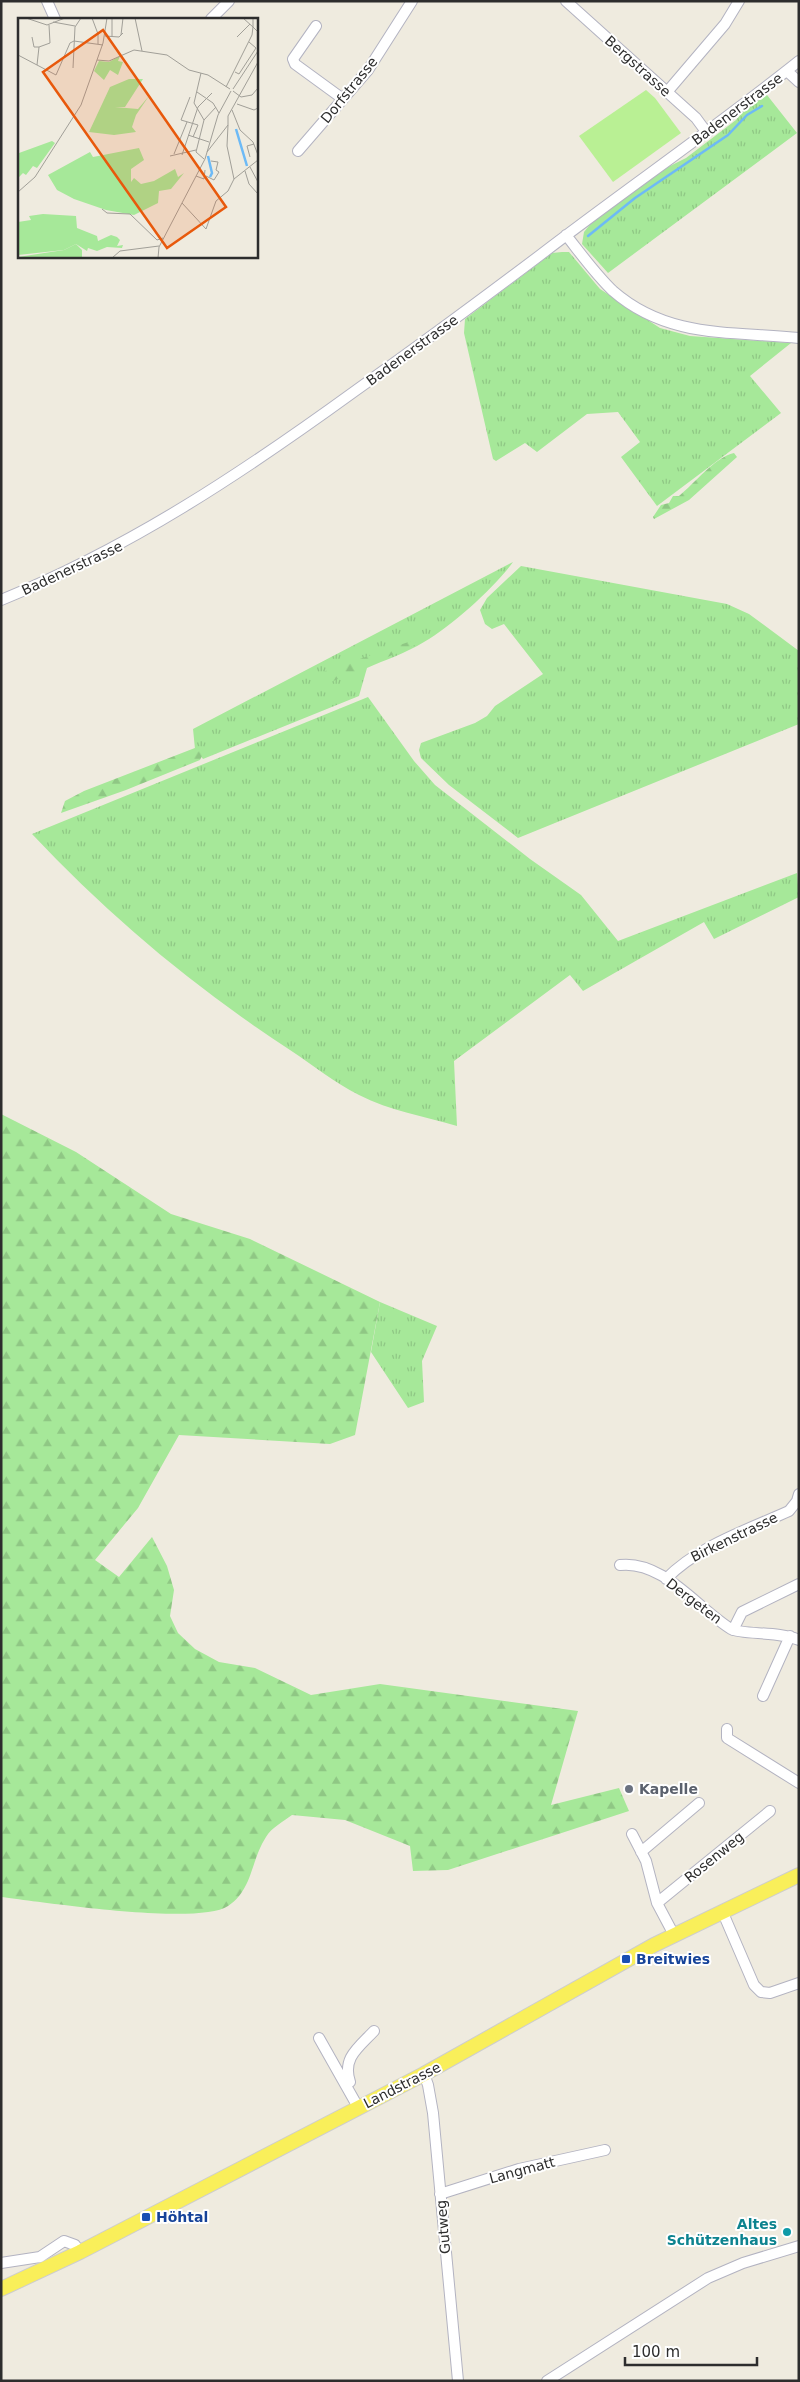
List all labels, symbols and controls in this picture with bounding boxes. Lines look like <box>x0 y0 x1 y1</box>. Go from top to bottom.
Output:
inset map <box>18 18 258 258</box>
street label: Bergstrasse <box>602 32 674 100</box>
street label: Dorfstrasse <box>317 54 381 126</box>
street label: Badenerstrasse <box>689 70 785 148</box>
street label: Badenerstrasse <box>363 311 461 389</box>
street label: Badenerstrasse <box>19 538 125 598</box>
street label: Birkenstrasse <box>688 1509 780 1565</box>
street label: Dergeten <box>663 1575 725 1627</box>
place label: Kapelle <box>639 1781 698 1797</box>
marker: Kapelle <box>623 1783 635 1795</box>
street label: Rosenweg <box>681 1828 747 1886</box>
place label: Breitwies <box>636 1951 710 1967</box>
marker: Breitwies <box>620 1953 632 1965</box>
street label: Landstrasse <box>361 2059 443 2111</box>
street label: Langmatt <box>487 2153 557 2186</box>
street label: Gutweg <box>433 2199 453 2255</box>
place label: Höhtal <box>156 2209 208 2225</box>
marker: Höhtal <box>140 2211 152 2223</box>
place label: Altes Schützenhaus <box>667 2216 777 2248</box>
marker: Altes Schützenhaus <box>781 2226 793 2238</box>
scale bar <box>625 2334 758 2366</box>
text: 100 m <box>632 2343 680 2361</box>

